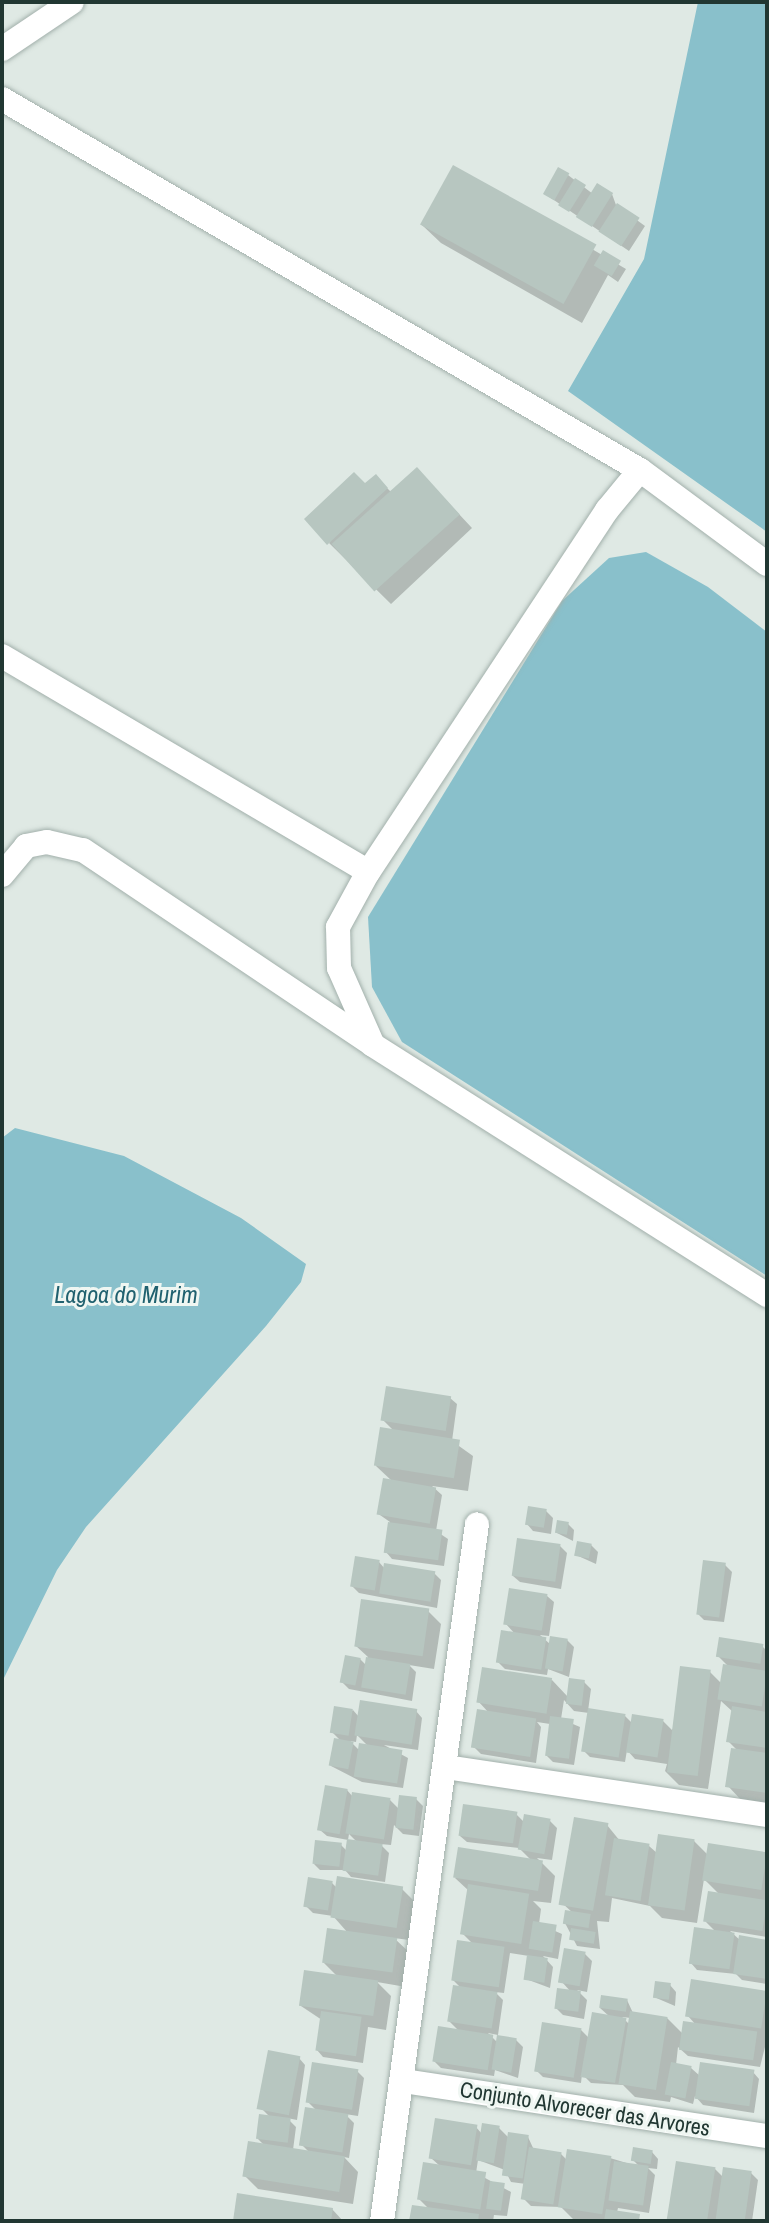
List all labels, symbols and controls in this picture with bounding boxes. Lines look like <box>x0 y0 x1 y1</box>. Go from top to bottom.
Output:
water label: Lagoa do Murim <box>54 1281 198 1309</box>
street label: Conjunto Alvorecer das Arvores <box>457 2076 713 2142</box>

